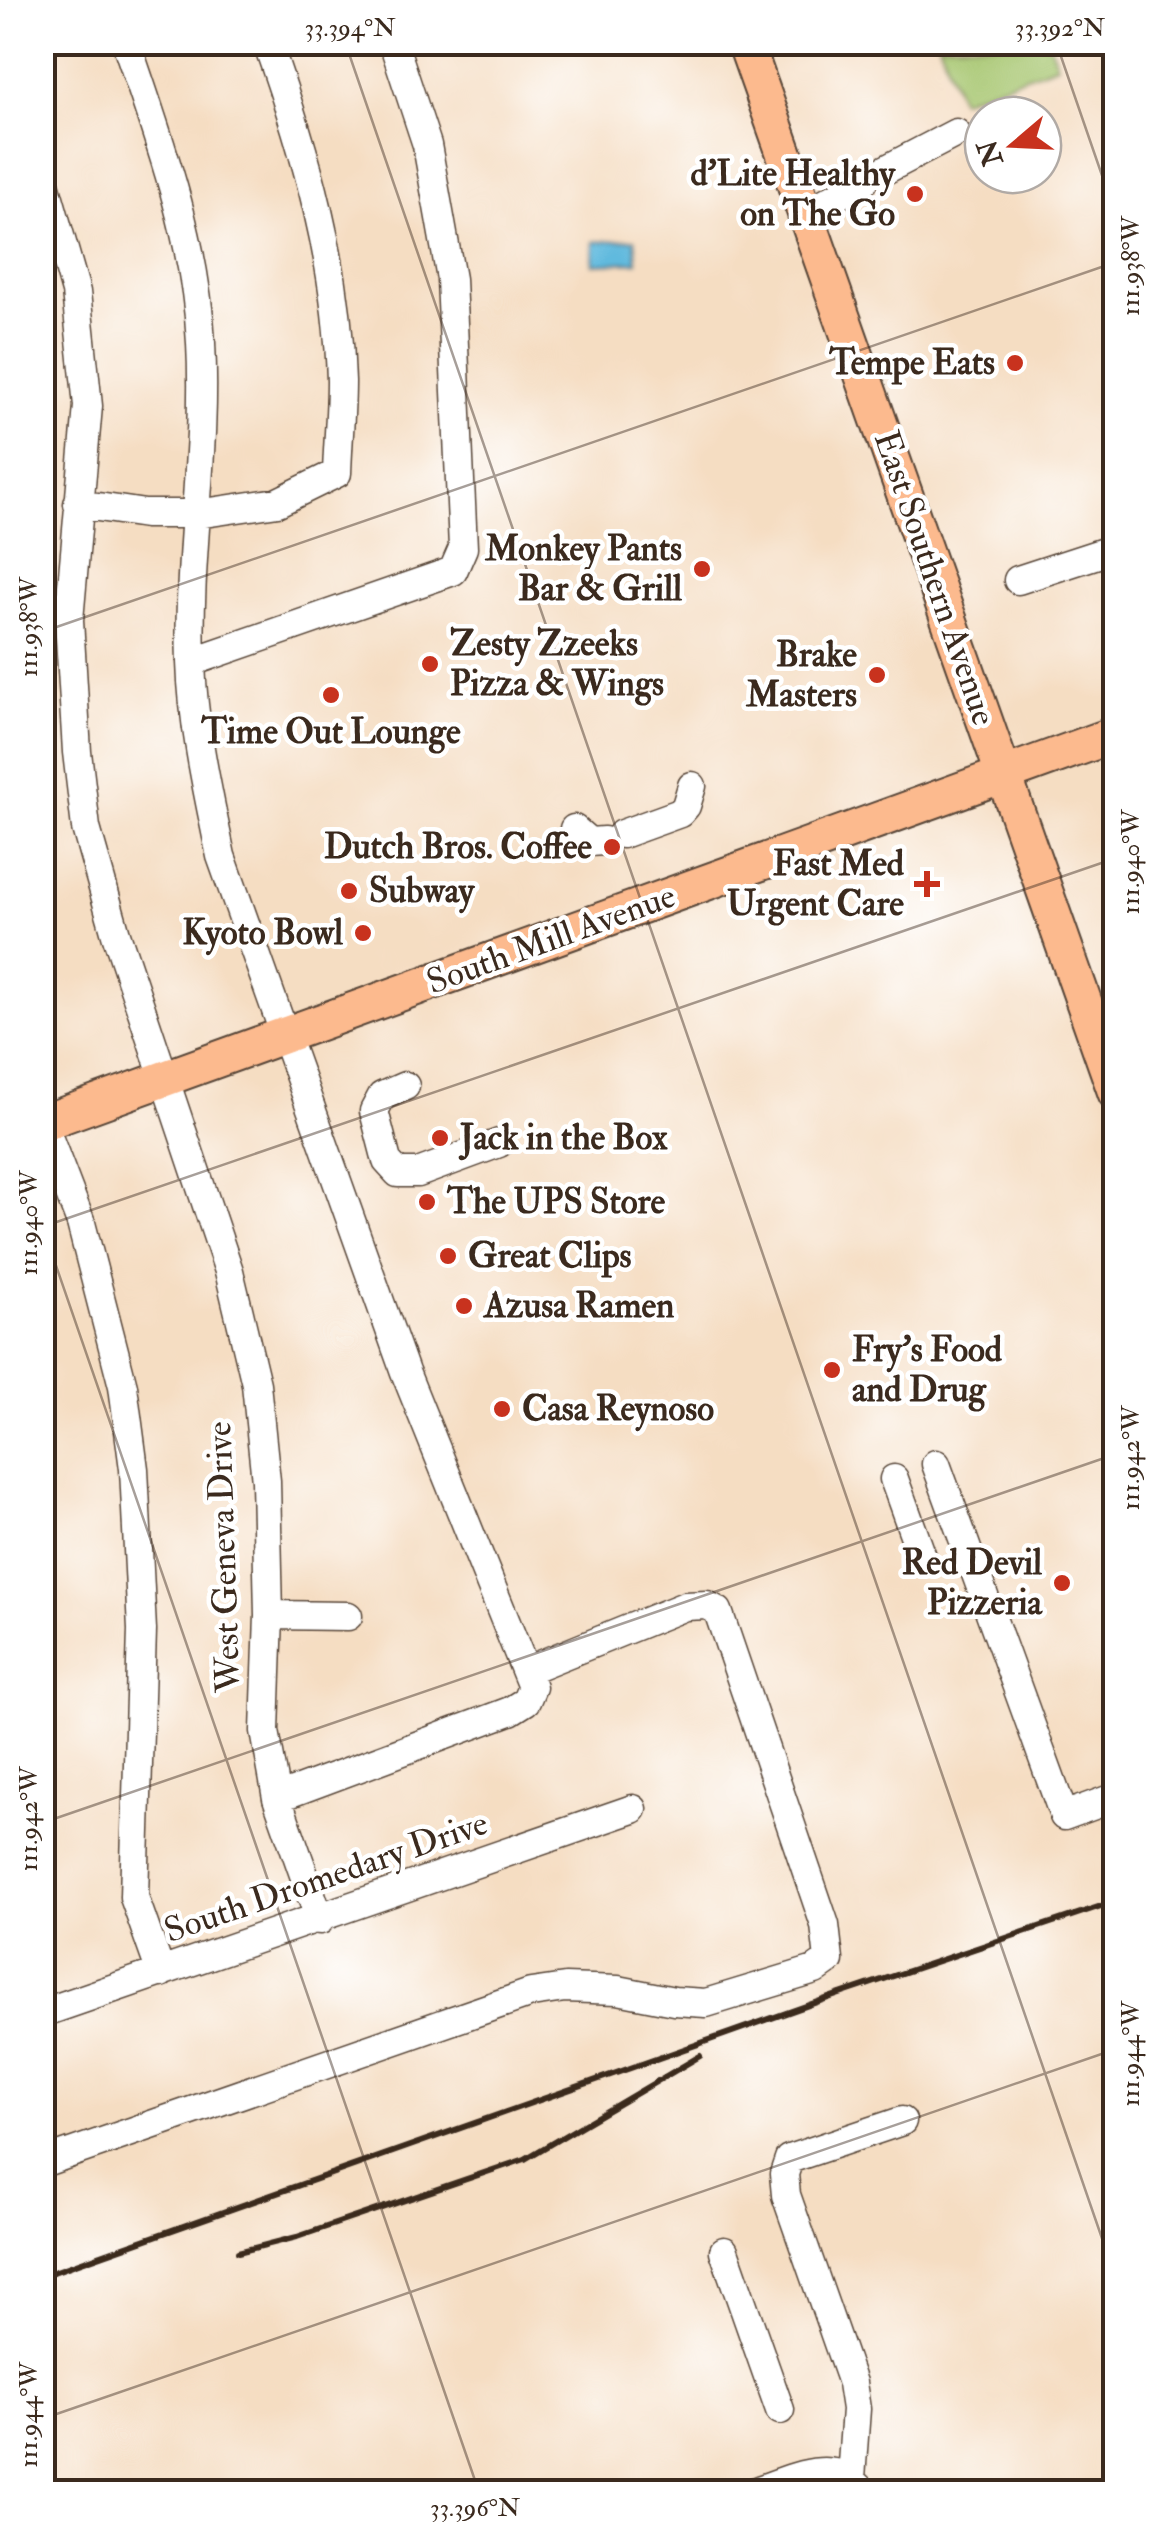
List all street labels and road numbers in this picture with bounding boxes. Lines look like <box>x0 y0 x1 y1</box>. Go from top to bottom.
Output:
street label: East Southern Avenue <box>864 425 1006 731</box>
street label: South Mill Avenue <box>421 874 681 1004</box>
street label: West Geneva Drive <box>197 1421 251 1694</box>
street label: South Dromedary Drive <box>159 1801 493 1953</box>

